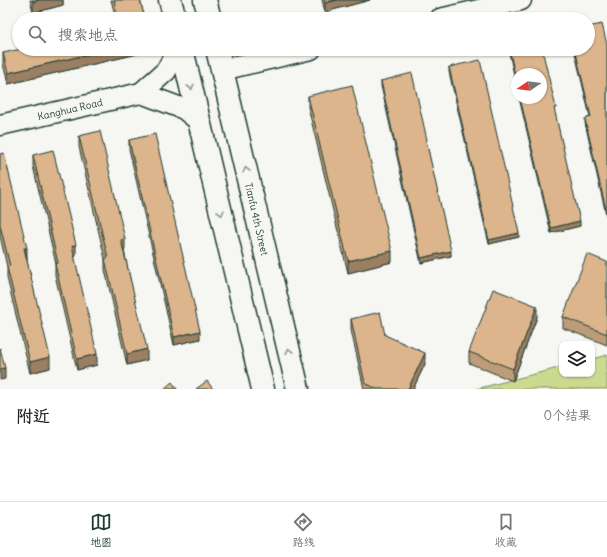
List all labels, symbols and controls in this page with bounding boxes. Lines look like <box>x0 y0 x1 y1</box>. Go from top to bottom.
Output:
search box <box>12 12 595 56</box>
icon: search <box>26 23 48 45</box>
text: 搜索地点 <box>58 25 118 44</box>
north arrow <box>511 68 547 104</box>
one-way arrow <box>186 83 195 90</box>
street label: Kanghua Road <box>36 96 104 123</box>
one-way arrow <box>242 167 250 173</box>
street label: Tianfu 4th Street <box>242 181 271 257</box>
one-way arrow <box>217 210 225 217</box>
map controls <box>559 341 595 377</box>
button: layers <box>559 341 595 377</box>
one-way arrow <box>285 348 293 354</box>
text: 附近 <box>16 405 50 427</box>
text: 0个结果 <box>543 407 591 424</box>
tab: 地图 <box>90 511 112 549</box>
tab: 路线 <box>292 511 314 549</box>
tab: 收藏 <box>495 511 517 549</box>

